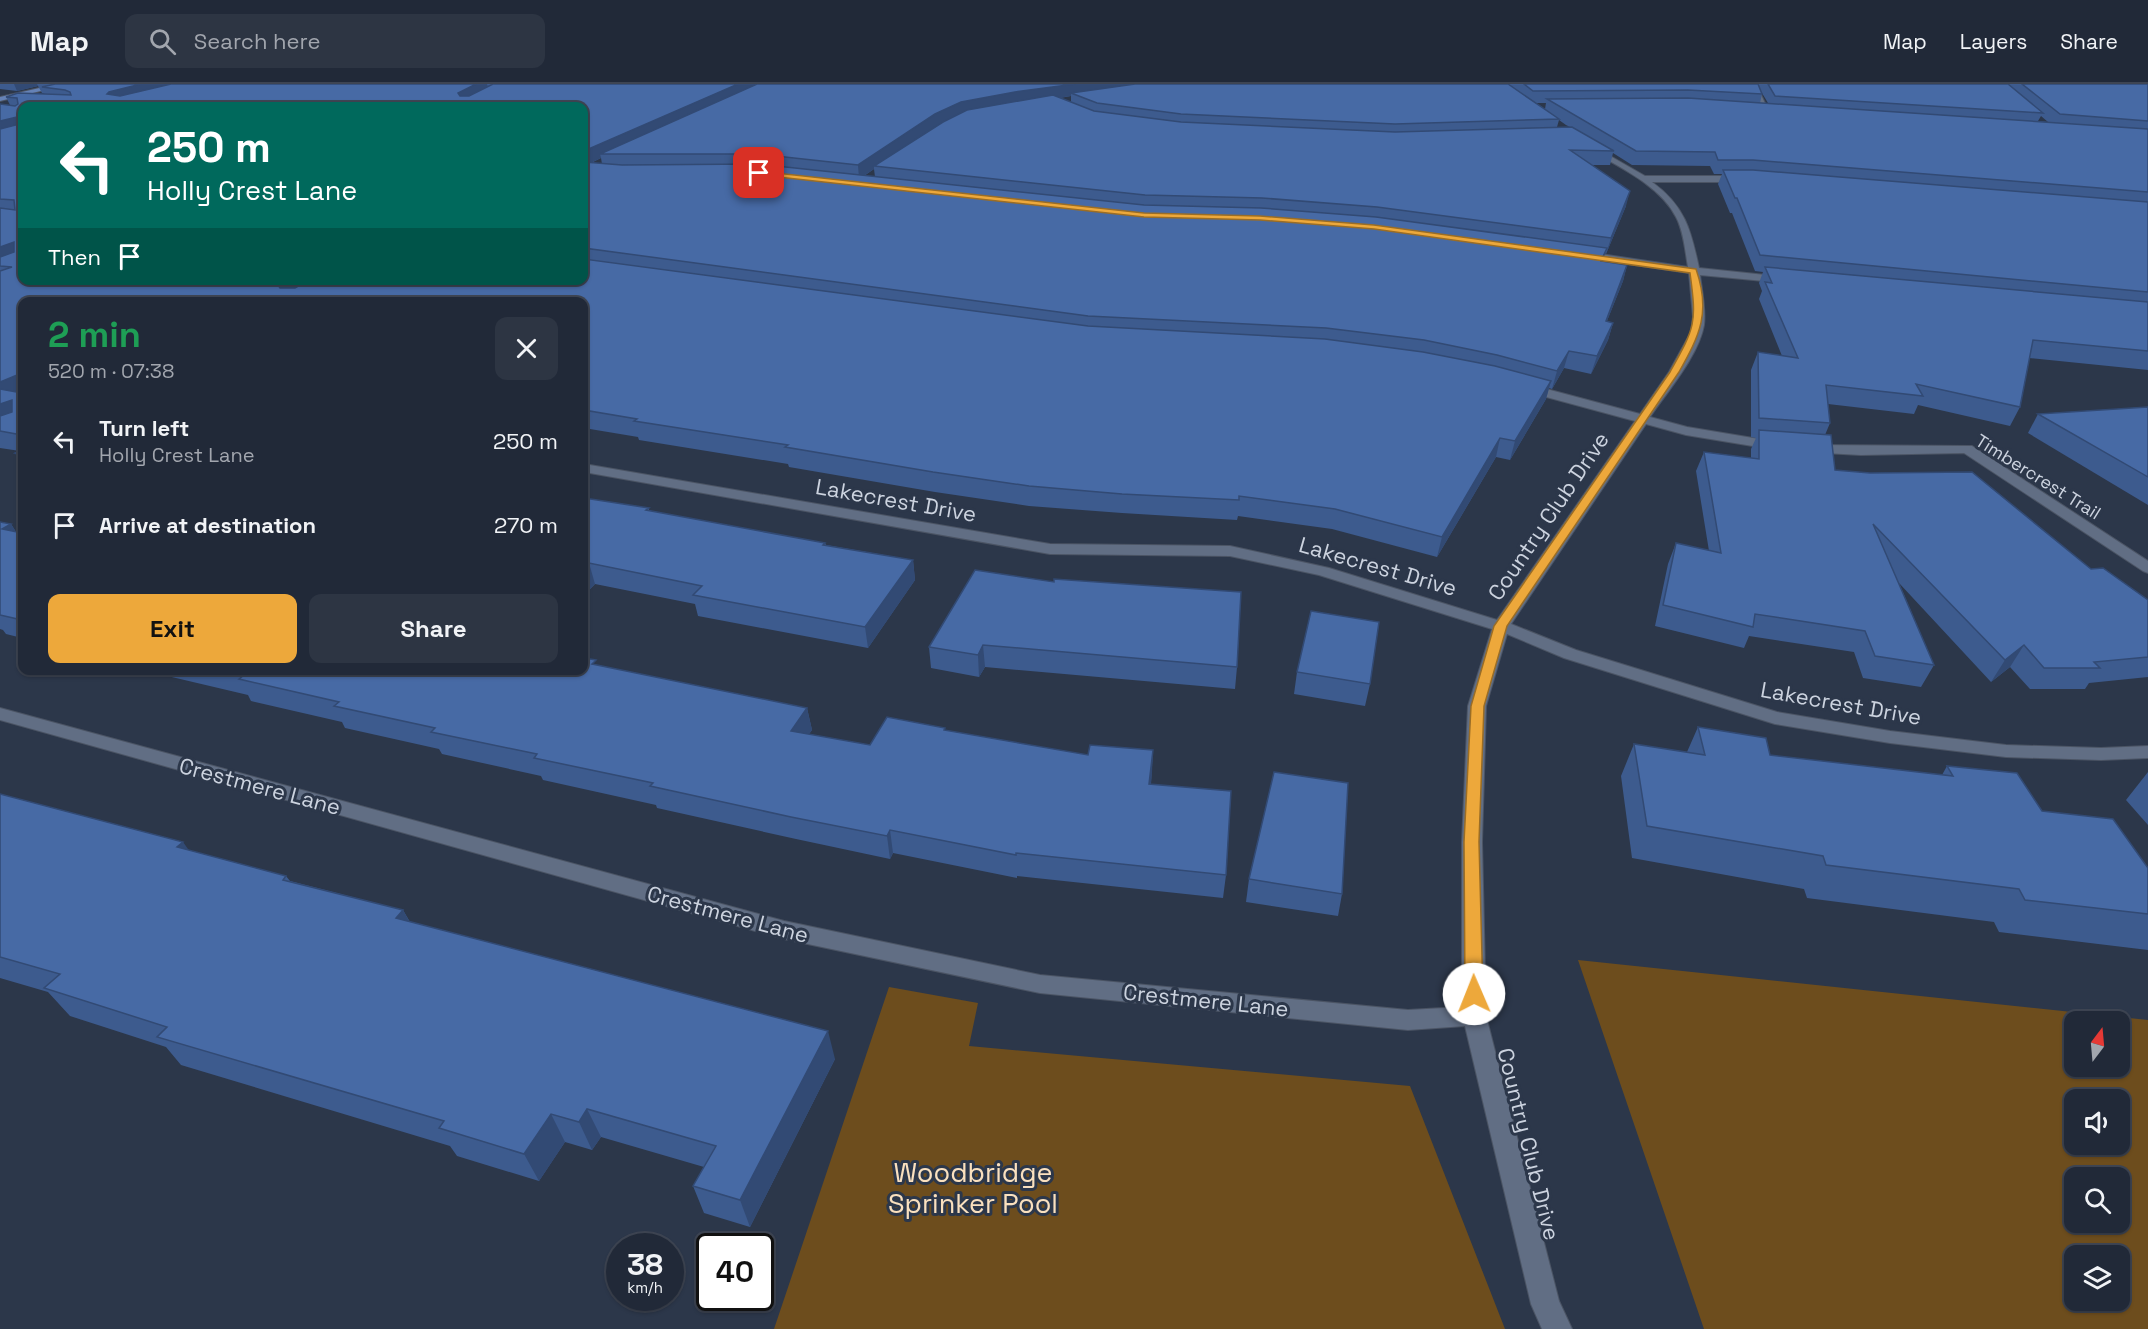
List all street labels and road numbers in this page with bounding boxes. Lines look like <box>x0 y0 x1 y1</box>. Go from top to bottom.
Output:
street label: Country Club Drive <box>1481 426 1615 606</box>
street label: Timbercrest Trail <box>1971 429 2105 524</box>
street label: Lakecrest Drive <box>813 472 979 528</box>
street label: Lakecrest Drive <box>1296 530 1460 602</box>
street label: Lakecrest Drive <box>1758 675 1924 731</box>
street label: Crestmere Lane <box>176 751 344 821</box>
street label: Crestmere Lane <box>644 879 812 949</box>
street label: Crestmere Lane <box>1122 977 1290 1023</box>
street label: Country Club Drive <box>1492 1045 1566 1243</box>

